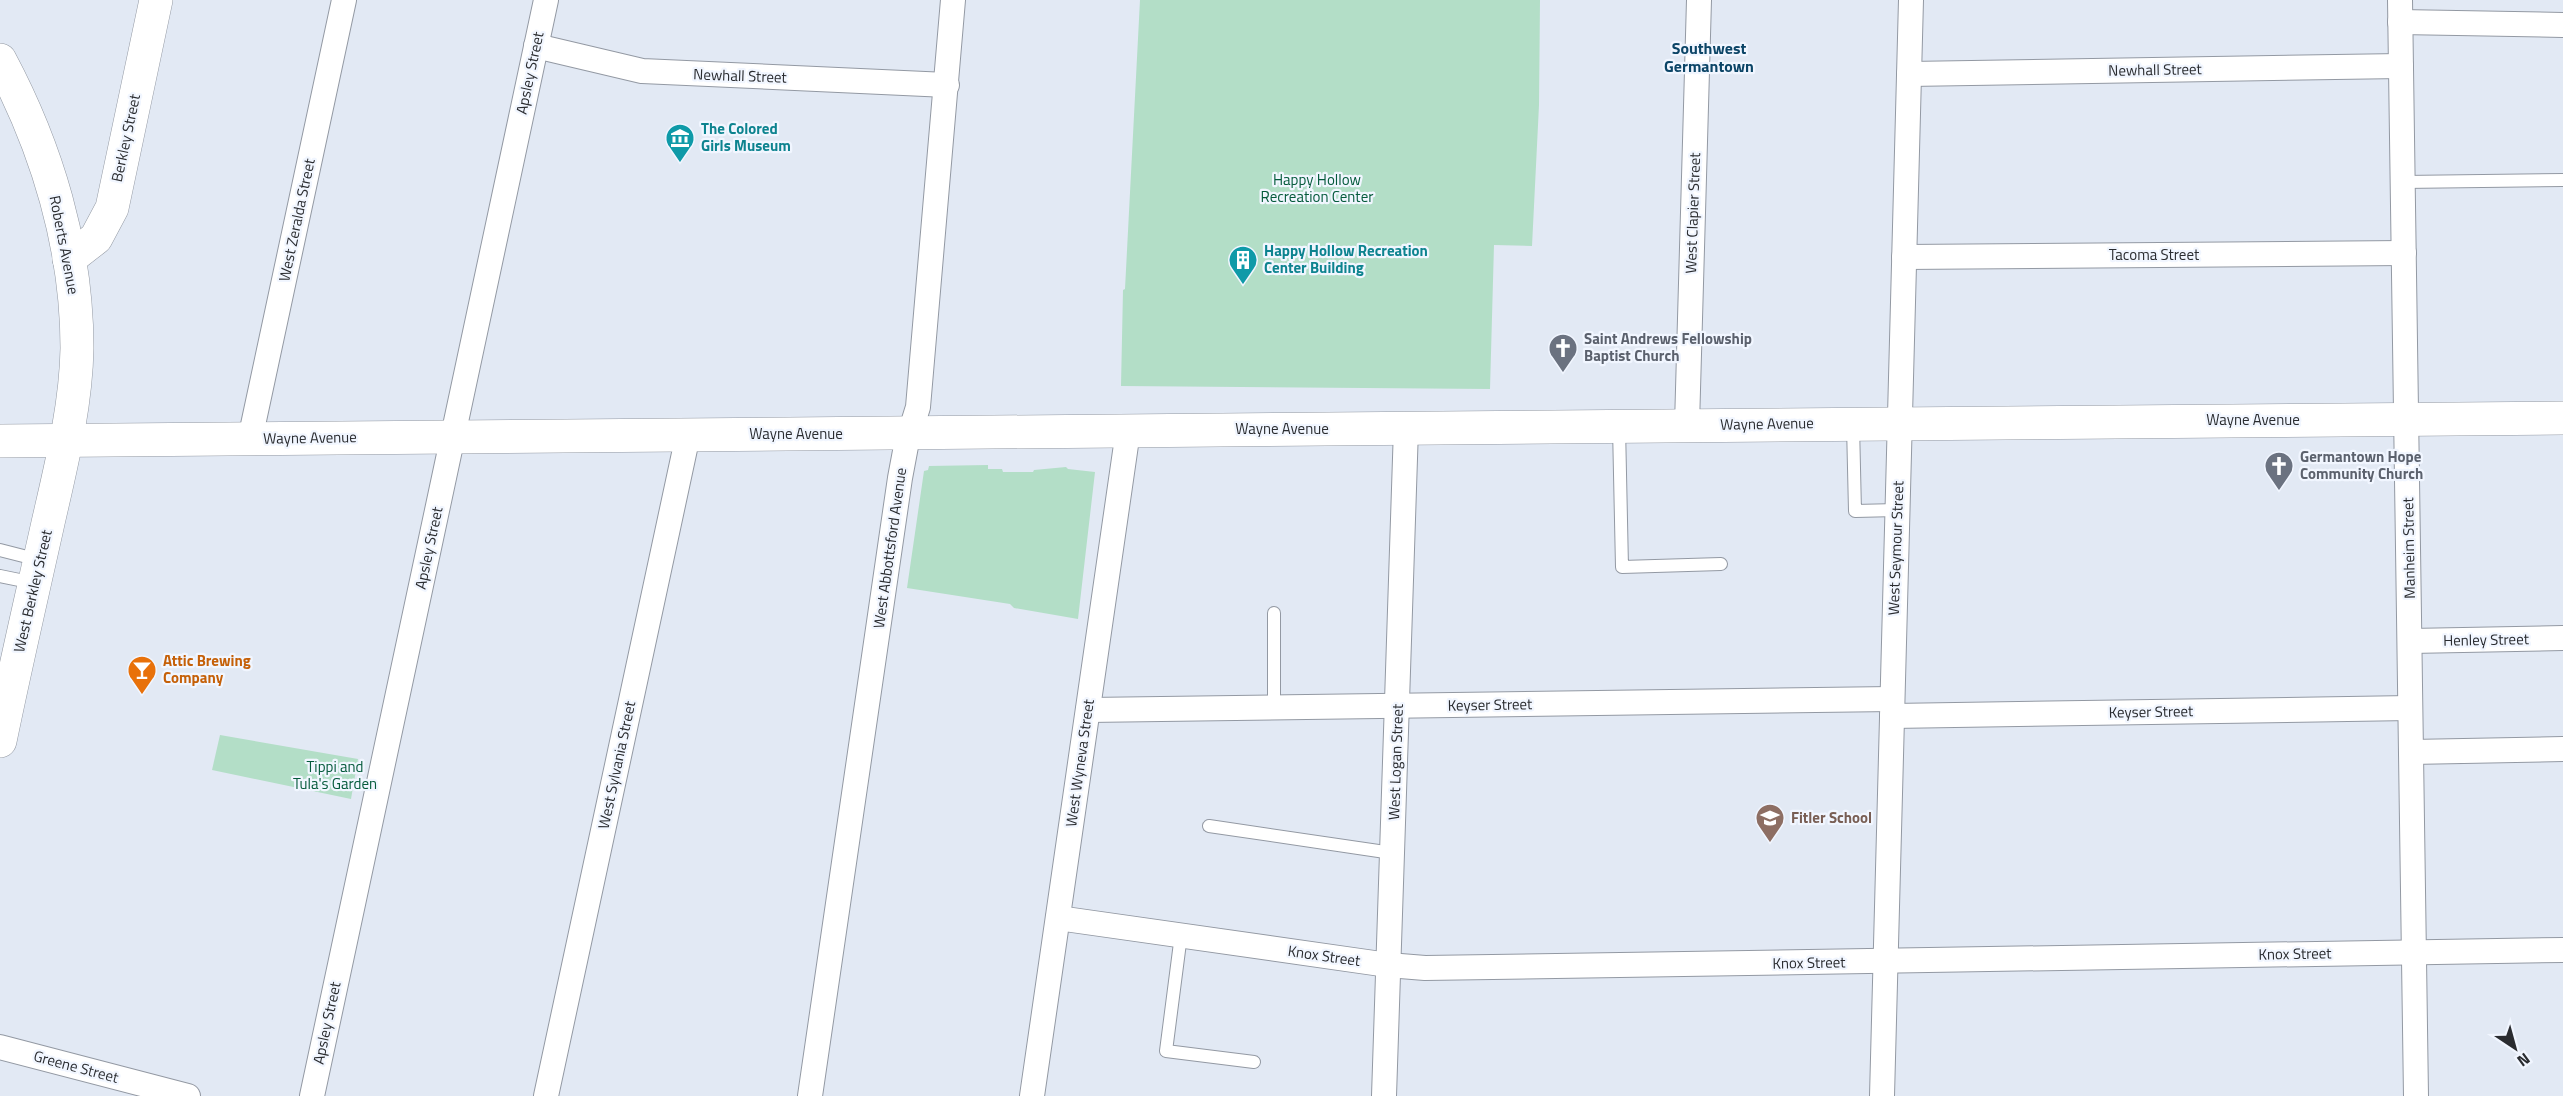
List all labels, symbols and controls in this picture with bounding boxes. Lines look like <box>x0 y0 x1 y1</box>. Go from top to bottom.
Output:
street label: Apsley Street <box>510 29 550 116</box>
district label: Southwest Germantown <box>1664 36 1754 78</box>
street label: Newhall Street <box>2108 57 2203 82</box>
street label: Newhall Street <box>693 62 788 89</box>
street label: Berkley Street <box>105 91 146 184</box>
place label: The Colored Girls Museum <box>701 117 791 157</box>
museum icon: The Colored Girls Museum <box>664 122 696 164</box>
street label: West Clapier Street <box>1679 151 1706 274</box>
street label: West Zeralda Street <box>272 156 321 284</box>
park label: Happy Hollow Recreation Center <box>1261 168 1373 208</box>
street label: Roberts Avenue <box>44 194 85 296</box>
place label: Happy Hollow Recreation Center Building <box>1264 239 1428 279</box>
street label: Tacoma Street <box>2109 243 2200 266</box>
building icon: Happy Hollow Recreation Center Building <box>1227 244 1259 286</box>
place label: Saint Andrews Fellowship Baptist Church <box>1584 327 1752 367</box>
church icon: Saint Andrews Fellowship Baptist Church <box>1547 332 1579 374</box>
street label: Wayne Avenue <box>2206 408 2300 431</box>
street label: Wayne Avenue <box>1720 411 1814 436</box>
street label: Wayne Avenue <box>1235 417 1329 440</box>
street label: Wayne Avenue <box>749 422 843 445</box>
street label: Wayne Avenue <box>263 425 357 450</box>
place label: Germantown Hope Community Church <box>2300 445 2423 485</box>
church icon: Germantown Hope Community Church <box>2263 450 2295 492</box>
street label: West Abbottsford Avenue <box>867 466 912 630</box>
street label: West Seymour Street <box>1882 480 1909 616</box>
street label: Manheim Street <box>2396 496 2421 599</box>
street label: Apsley Street <box>409 504 449 591</box>
street label: West Berkley Street <box>7 526 58 655</box>
street label: Henley Street <box>2443 627 2530 652</box>
place label: Attic Brewing Company <box>163 649 251 689</box>
bar icon: Attic Brewing Company <box>126 654 158 696</box>
street label: Keyser Street <box>1447 692 1533 717</box>
street label: West Wyneva Street <box>1059 697 1100 828</box>
street label: West Sylvania Street <box>592 698 641 831</box>
street label: Keyser Street <box>2108 699 2194 724</box>
street label: West Logan Street <box>1382 703 1409 821</box>
park label: Tippi and Tula's Garden <box>293 755 377 795</box>
school or university icon: Fitler School <box>1754 802 1786 844</box>
place label: Fitler School <box>1791 806 1872 829</box>
street label: Knox Street <box>1286 939 1363 972</box>
street label: Knox Street <box>2258 941 2332 966</box>
street label: Knox Street <box>1772 950 1846 975</box>
street label: Apsley Street <box>307 979 347 1066</box>
north arrow <box>2485 1018 2545 1078</box>
street label: Greene Street <box>31 1044 122 1089</box>
text: N <box>2512 1047 2535 1073</box>

